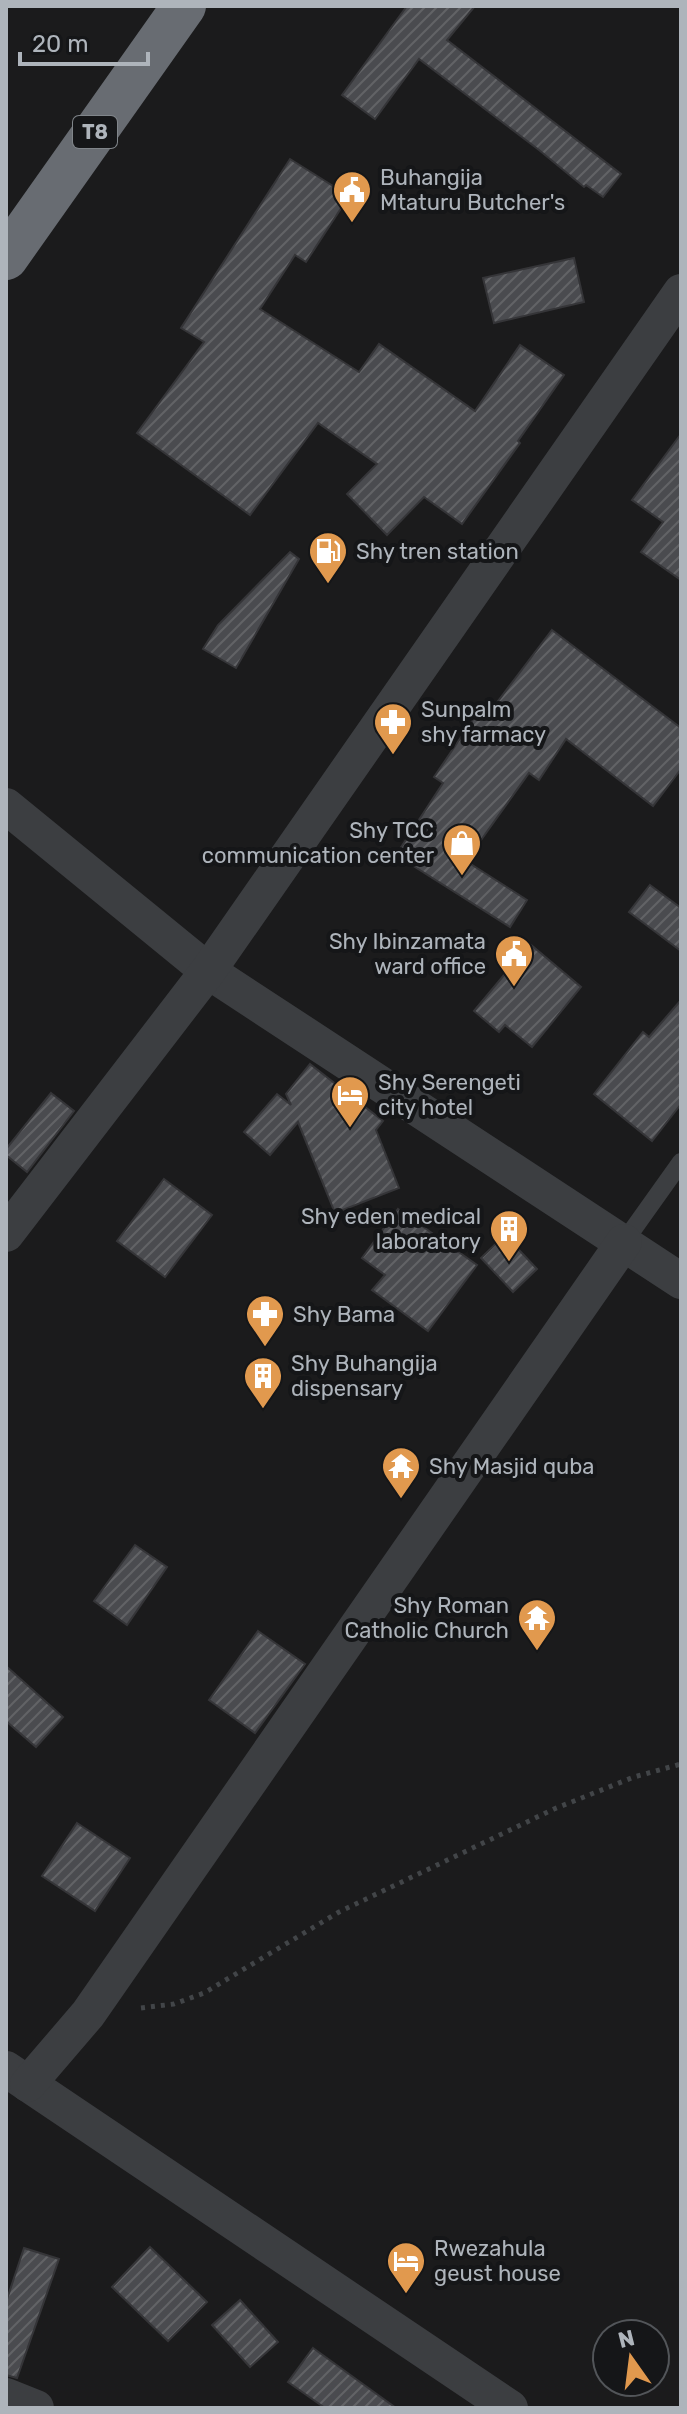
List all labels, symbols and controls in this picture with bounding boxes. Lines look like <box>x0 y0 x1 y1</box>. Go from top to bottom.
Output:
scale bar <box>20 16 148 66</box>
text: 20 m <box>32 30 89 58</box>
road number: T8 <box>73 116 117 148</box>
place label: Buhangija Mtaturu Butcher's <box>380 164 565 216</box>
public building icon: Buhangija Mtaturu Butcher's <box>331 169 373 224</box>
fuel station icon: Shy tren station <box>307 530 349 585</box>
place label: Shy tren station <box>356 538 519 565</box>
place label: Sunpalm shy farmacy <box>421 696 546 748</box>
pharmacy icon: Sunpalm shy farmacy <box>372 701 414 756</box>
place label: Shy TCC communication center <box>202 817 435 869</box>
shop icon: Shy TCC communication center <box>441 822 483 877</box>
place label: Shy Ibinzamata ward office <box>329 928 486 980</box>
public building icon: Shy Ibinzamata ward office <box>493 933 535 988</box>
place label: Shy Serengeti city hotel <box>378 1069 521 1121</box>
hotel icon: Shy Serengeti city hotel <box>329 1074 371 1129</box>
place label: Shy eden medical laboratory <box>301 1203 481 1255</box>
building icon: Shy eden medical laboratory <box>488 1208 530 1263</box>
pharmacy icon: Shy Bama <box>244 1293 286 1348</box>
place label: Shy Bama <box>293 1301 395 1328</box>
place label: Shy Buhangija dispensary <box>291 1350 438 1402</box>
building icon: Shy Buhangija dispensary <box>242 1355 284 1410</box>
temple icon: Shy Masjid quba <box>380 1445 422 1500</box>
place label: Shy Masjid quba <box>429 1453 595 1480</box>
place label: Shy Roman Catholic Church <box>344 1592 509 1644</box>
temple icon: Shy Roman Catholic Church <box>516 1597 558 1652</box>
place label: Rwezahula geust house <box>434 2235 561 2287</box>
hotel icon: Rwezahula geust house <box>385 2240 427 2295</box>
north arrow <box>591 2318 671 2398</box>
text: N <box>615 2324 637 2354</box>

